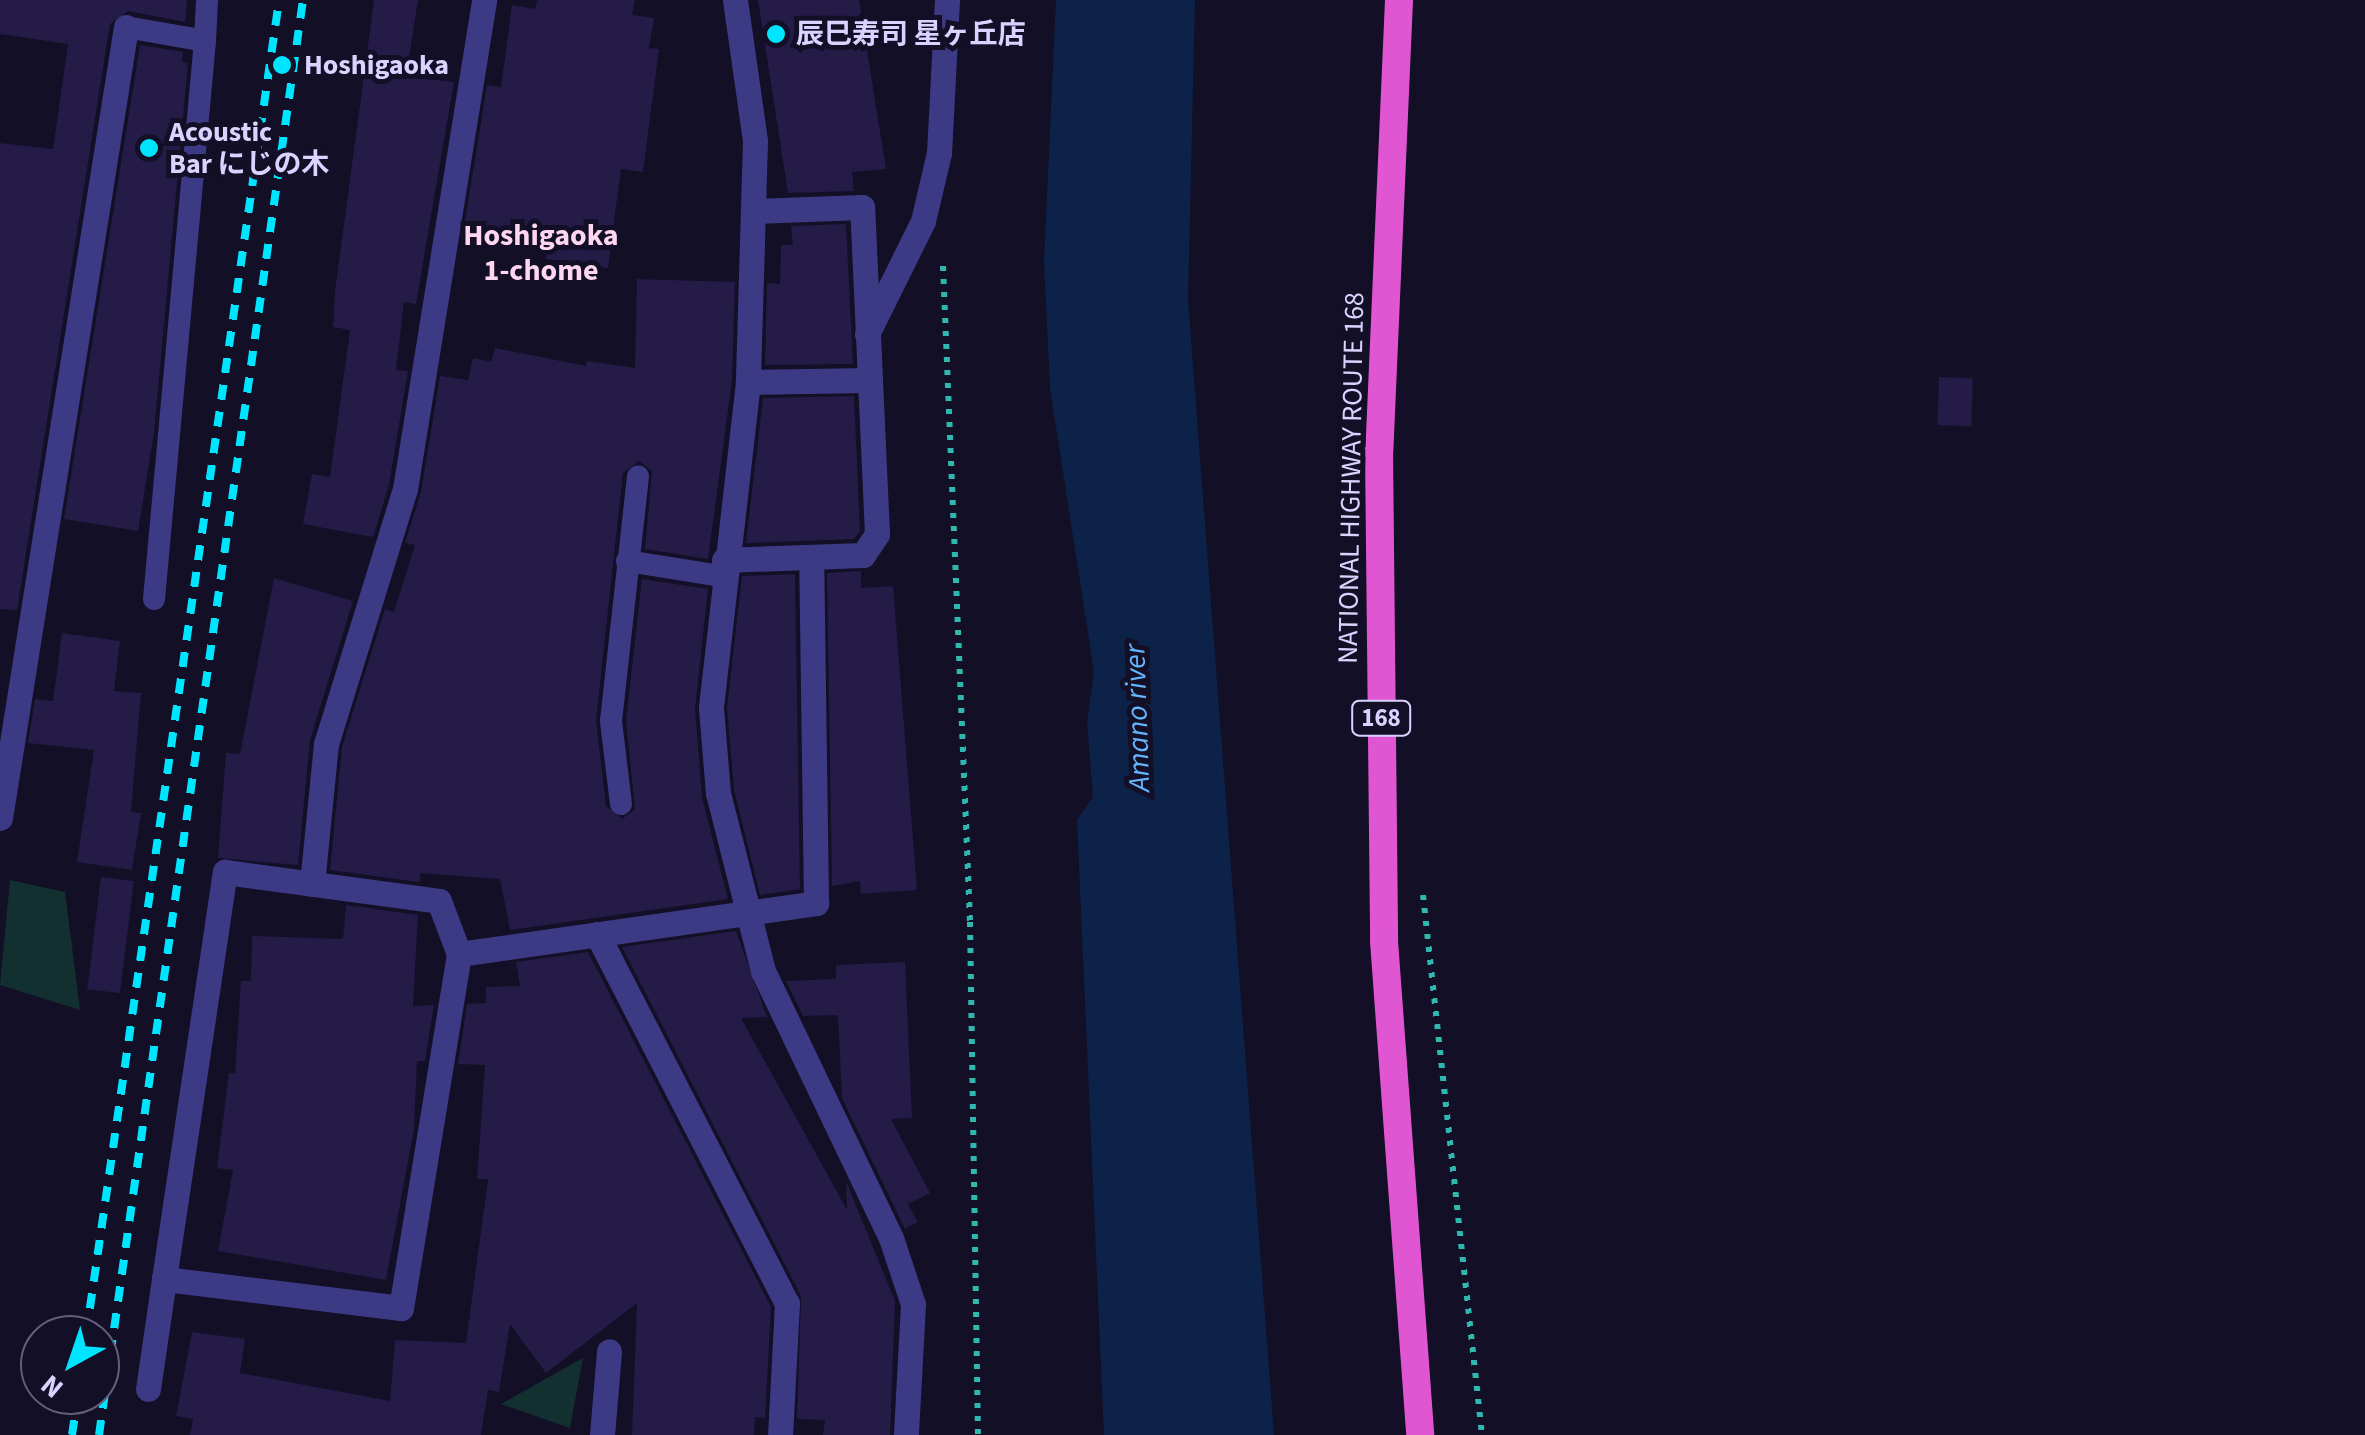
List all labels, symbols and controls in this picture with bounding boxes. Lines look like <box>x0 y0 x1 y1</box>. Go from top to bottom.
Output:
place label: 辰巳寿司 星ヶ丘店 <box>796 17 1026 51</box>
marker: 辰巳寿司 星ヶ丘店 <box>765 23 787 45</box>
place label: Hoshigaoka <box>304 48 449 82</box>
marker: Hoshigaoka <box>269 52 295 78</box>
place label: Acoustic Bar にじの木 <box>169 115 329 181</box>
marker: Acoustic Bar にじの木 <box>138 137 160 159</box>
district label: Hoshigaoka 1-chome <box>463 218 619 288</box>
street label: NATIONAL HIGHWAY ROUTE 168 <box>1331 292 1371 664</box>
water label: Amano river <box>1117 643 1159 793</box>
road number: 168 <box>1351 698 1411 738</box>
north arrow <box>20 1315 120 1415</box>
text: N <box>32 1365 72 1408</box>

